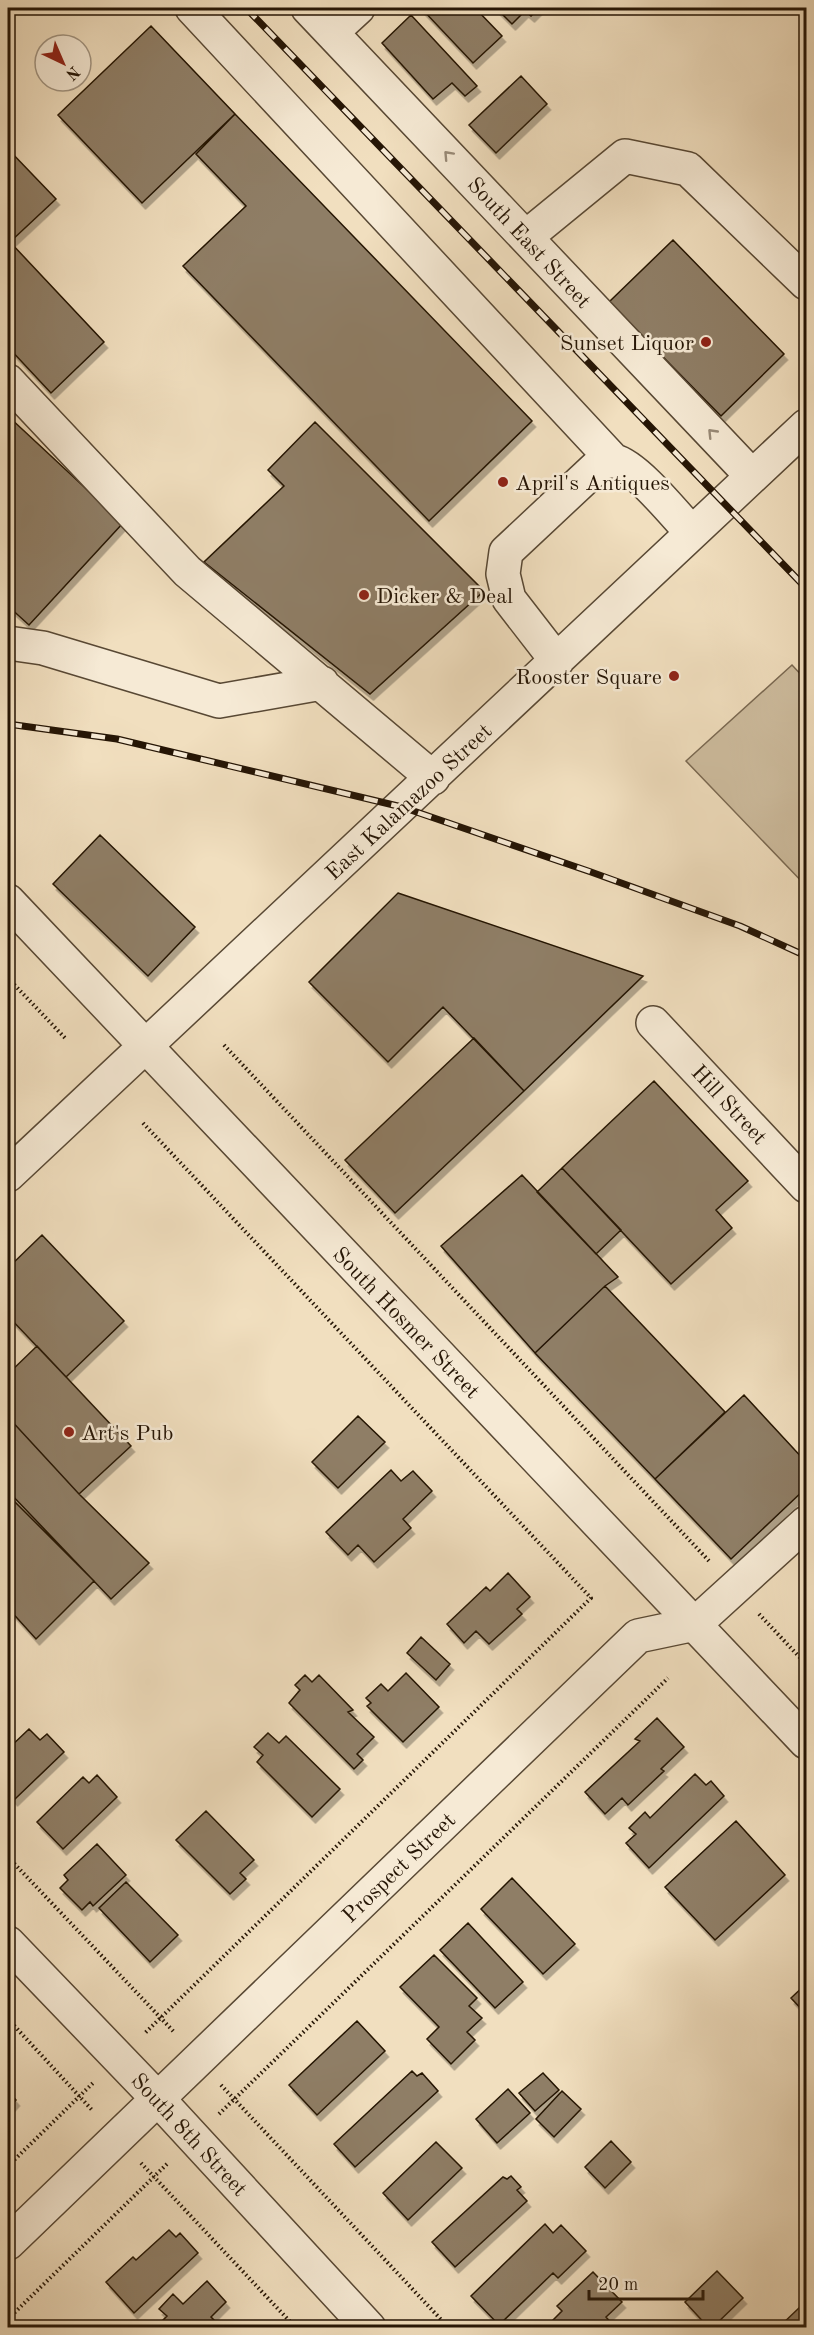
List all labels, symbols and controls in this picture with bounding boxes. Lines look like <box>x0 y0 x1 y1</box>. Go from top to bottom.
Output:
north arrow <box>33 33 93 93</box>
text: N <box>62 62 82 83</box>
one-way arrow <box>444 151 455 162</box>
street label: South East Street <box>463 174 595 313</box>
place label: Sunset Liquor <box>560 333 694 355</box>
marker: Sunset Liquor <box>699 335 713 349</box>
one-way arrow <box>708 430 719 441</box>
place label: April's Antiques <box>515 473 670 495</box>
marker: April's Antiques <box>496 475 510 489</box>
place label: Dicker & Deal <box>376 586 513 608</box>
marker: Dicker & Deal <box>357 588 371 602</box>
place label: Rooster Square <box>515 667 662 689</box>
marker: Rooster Square <box>667 669 681 683</box>
street label: East Kalamazoo Street <box>322 720 497 885</box>
street label: Hill Street <box>687 1061 771 1149</box>
street label: South Hosmer Street <box>328 1243 483 1403</box>
place label: Art's Pub <box>81 1423 174 1445</box>
marker: Art's Pub <box>62 1425 76 1439</box>
street label: Prospect Street <box>339 1809 460 1928</box>
street label: South 8th Street <box>126 2070 251 2201</box>
scale bar <box>589 2263 703 2301</box>
text: 20 m <box>598 2276 638 2294</box>

